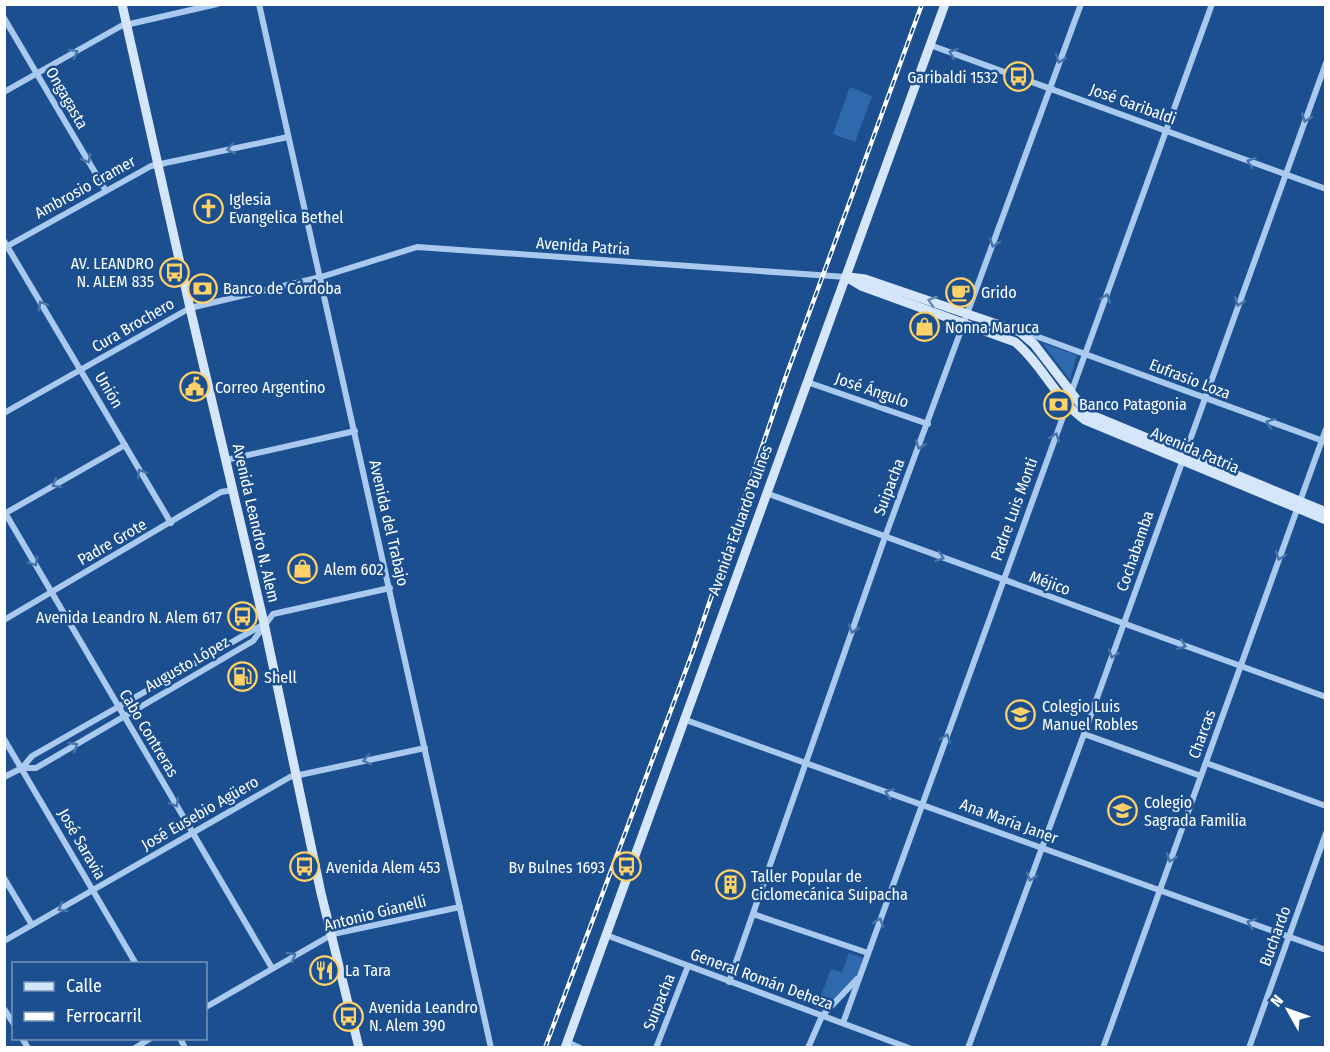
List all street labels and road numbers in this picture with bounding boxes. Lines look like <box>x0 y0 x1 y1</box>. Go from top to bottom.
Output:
street label: Ongagasta <box>42 64 92 132</box>
street label: José Garibaldi <box>1087 80 1179 128</box>
street label: Ambrosio Cramer <box>31 151 139 223</box>
street label: Avenida Patria <box>535 233 631 259</box>
street label: Cura Brochero <box>88 294 178 356</box>
street label: Eufrasio Loza <box>1147 355 1233 403</box>
street label: Unión <box>91 369 127 411</box>
street label: José Ángulo <box>833 369 911 411</box>
street label: Avenida Patria <box>1148 423 1242 477</box>
street label: Avenida Leandro N. Alem <box>228 442 284 604</box>
street label: Avenida Eduardo Bulnes <box>704 442 776 598</box>
street label: Padre Luis Monti <box>987 455 1041 563</box>
street label: Suipacha <box>869 456 909 518</box>
street label: Avenida del Trabajo <box>365 458 413 588</box>
street label: Cochabamba <box>1112 508 1158 594</box>
street label: Padre Grote <box>74 515 150 569</box>
street label: Méjico <box>1027 567 1073 599</box>
street label: Augusto López <box>141 632 233 696</box>
street label: Cabo Contreras <box>115 686 183 780</box>
street label: Charcas <box>1184 707 1220 761</box>
street label: José Eusebio Agüero <box>138 772 262 854</box>
street label: Ana María Janer <box>957 794 1061 848</box>
street label: José Saravia <box>54 805 110 883</box>
street label: Antonio Gianelli <box>322 891 428 935</box>
street label: Buchardo <box>1255 903 1295 969</box>
street label: General Román Deheza <box>688 944 836 1014</box>
street label: Suipacha <box>639 971 679 1033</box>

